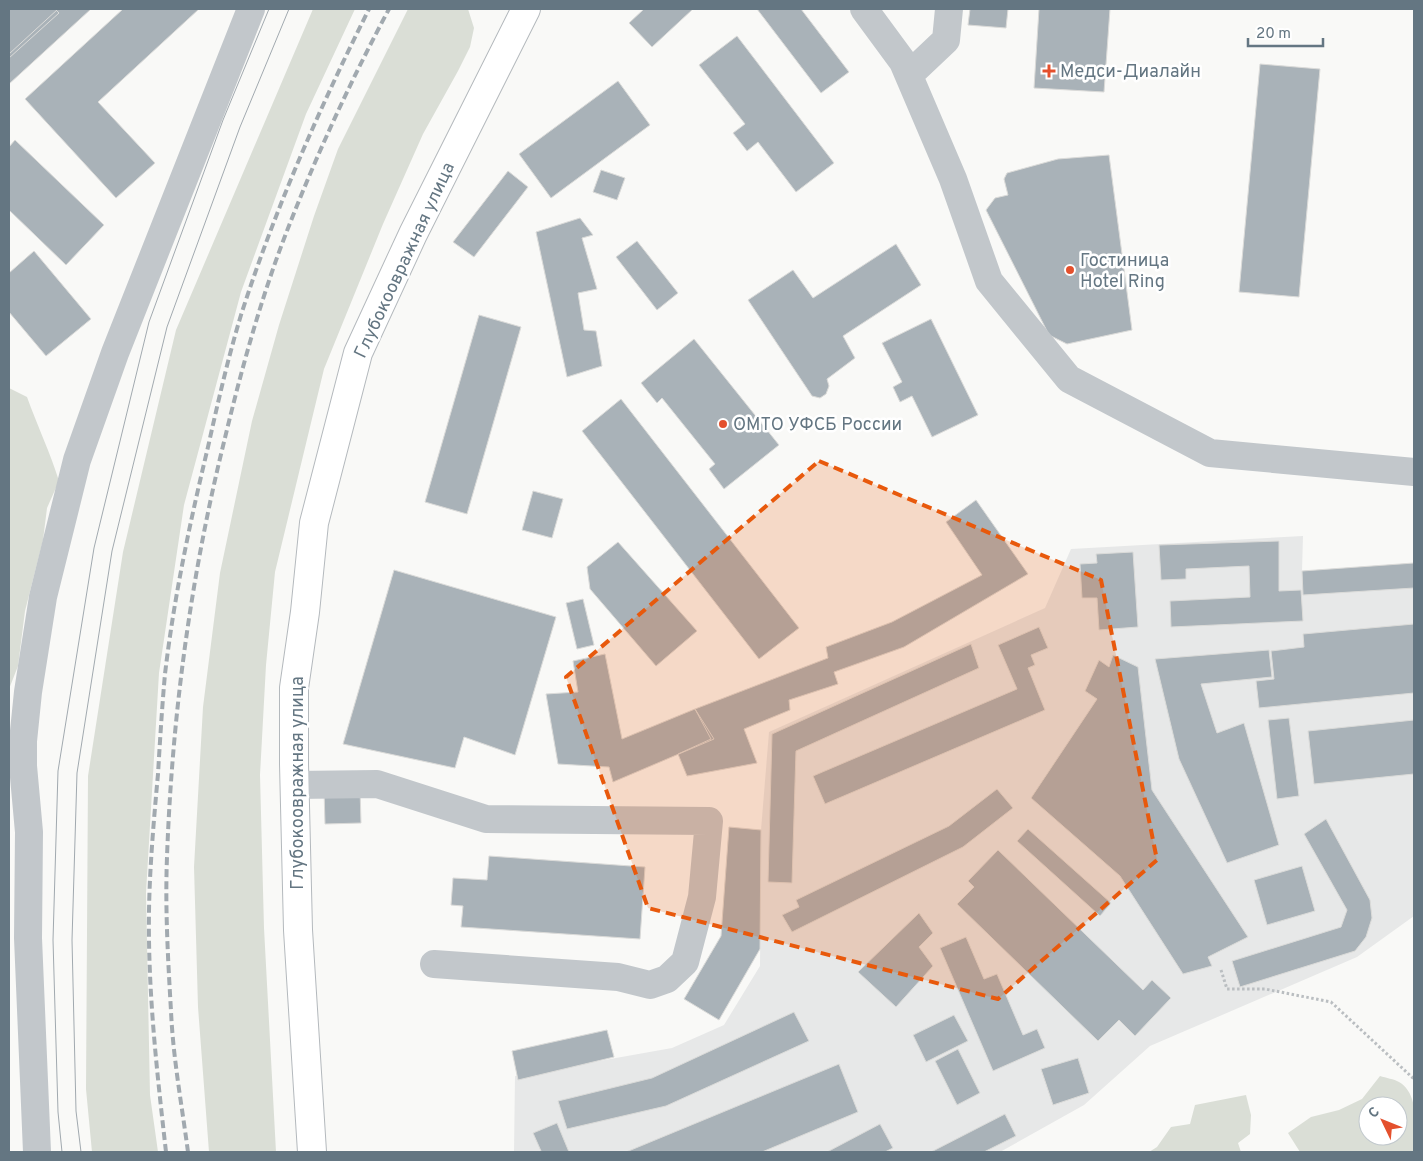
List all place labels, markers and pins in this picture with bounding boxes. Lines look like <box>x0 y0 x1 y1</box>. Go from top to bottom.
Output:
place label: Медси-Диалайн <box>1060 61 1201 84</box>
marker: Медси-Диалайн <box>1042 64 1056 78</box>
place label: Гостиница Hotel Ring <box>1080 250 1169 294</box>
marker: Гостиница Hotel Ring <box>1064 264 1076 276</box>
place label: ОМТО УФСБ России <box>733 414 902 437</box>
marker: ОМТО УФСБ России <box>717 418 729 430</box>

